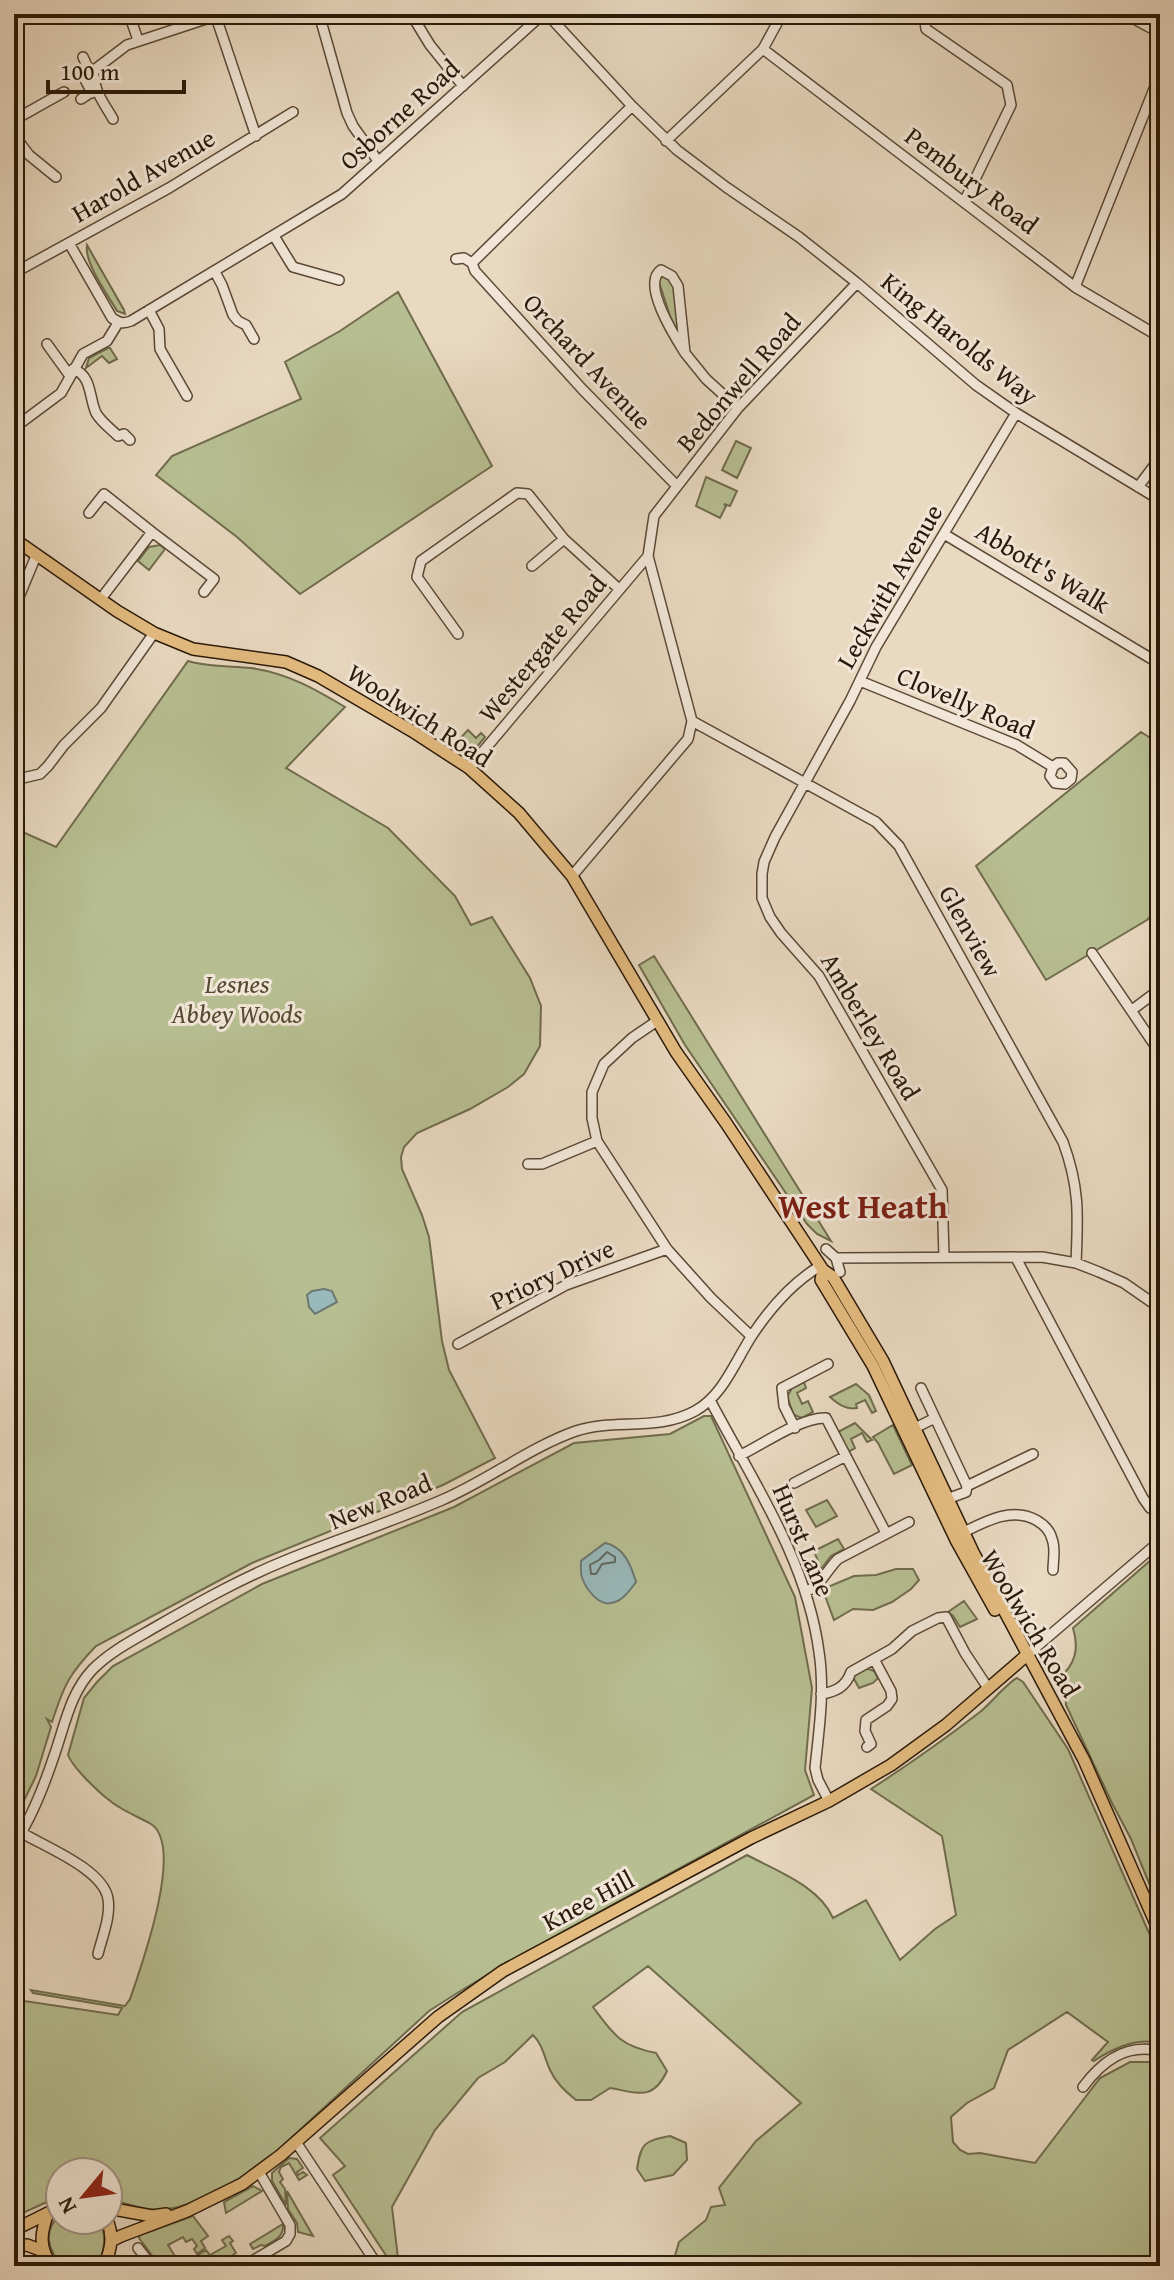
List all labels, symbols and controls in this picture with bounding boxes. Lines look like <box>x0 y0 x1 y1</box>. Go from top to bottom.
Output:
scale bar <box>48 44 184 94</box>
street label: Osborne Road <box>330 49 468 179</box>
text: 100 m <box>60 54 120 89</box>
street label: Pembury Road <box>897 117 1047 243</box>
street label: Harold Avenue <box>64 118 222 232</box>
street label: King Harolds Way <box>873 262 1047 414</box>
street label: Orchard Avenue <box>514 284 662 438</box>
street label: Bedonwell Road <box>666 304 810 460</box>
street label: Leckwith Avenue <box>826 496 952 676</box>
street label: Abbott's Walk <box>968 511 1118 623</box>
street label: Westergate Road <box>468 565 616 730</box>
street label: Woolwich Road <box>340 653 501 777</box>
street label: Clovelly Road <box>891 655 1041 749</box>
street label: Glenview <box>930 878 1013 985</box>
street label: Amberley Road <box>812 945 931 1107</box>
park label: Lesnes Abbey Woods <box>171 964 303 1033</box>
district label: West Heath <box>778 1181 948 1230</box>
street label: Priory Drive <box>483 1228 621 1320</box>
street label: New Road <box>323 1463 437 1539</box>
street label: Hurst Lane <box>763 1478 845 1602</box>
street label: Woolwich Road <box>971 1542 1091 1705</box>
street label: Knee Hill <box>535 1859 641 1941</box>
north arrow <box>44 2156 124 2236</box>
text: N <box>49 2191 84 2220</box>

